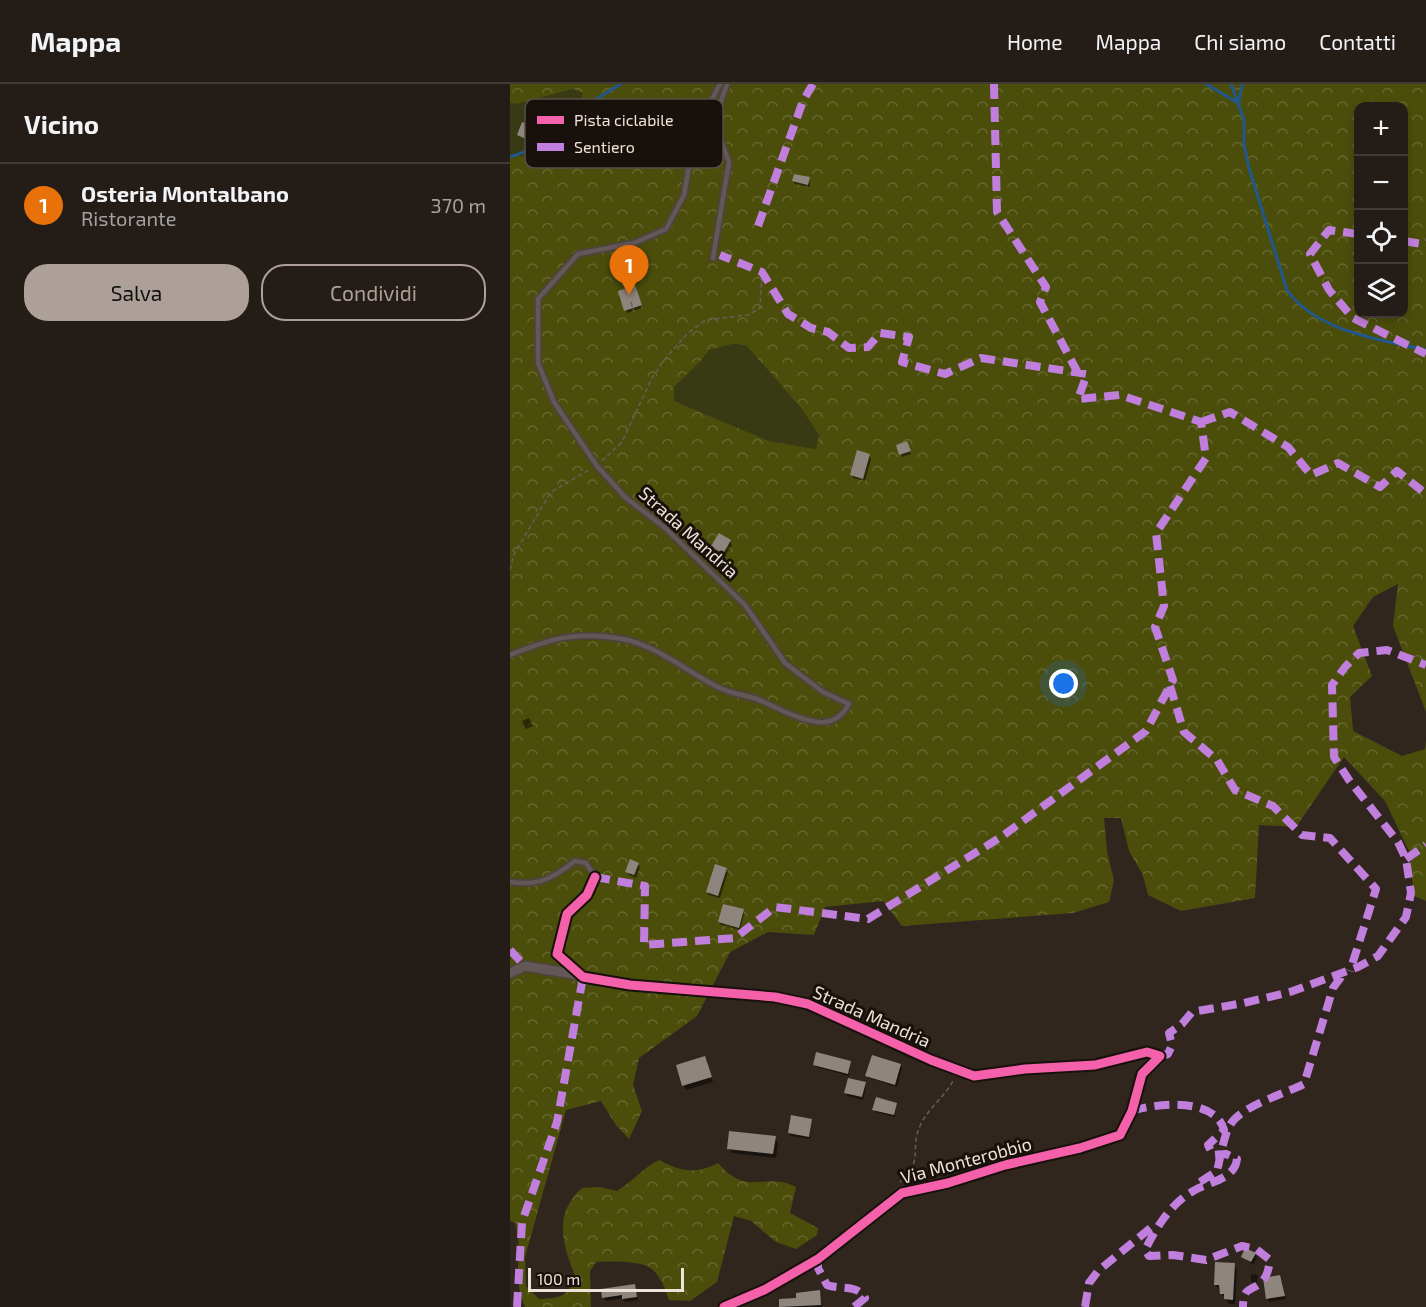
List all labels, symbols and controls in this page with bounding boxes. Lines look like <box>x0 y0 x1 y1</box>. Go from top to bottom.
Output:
text: Mappa <box>30 24 121 58</box>
text: Home <box>1007 29 1063 54</box>
text: Mappa <box>1096 29 1161 54</box>
text: Chi siamo <box>1194 29 1286 54</box>
text: Contatti <box>1319 29 1396 54</box>
legend <box>525 99 723 168</box>
map controls <box>1354 102 1408 318</box>
button: + <box>1354 102 1408 156</box>
text: Vicino <box>24 108 99 139</box>
text: Pista ciclabile <box>574 110 674 129</box>
text: Sentiero <box>574 137 635 156</box>
button: − <box>1354 156 1408 210</box>
text: Osteria Montalbano <box>81 180 289 206</box>
text: 1 <box>39 193 48 217</box>
text: 370 m <box>431 193 486 217</box>
text: Ristorante <box>81 206 176 230</box>
button: locate <box>1354 210 1408 264</box>
pin: 1 <box>610 246 648 295</box>
button: Salva <box>24 264 249 321</box>
button: Condividi <box>261 264 486 321</box>
button: layers <box>1354 264 1408 318</box>
street label: Strada Mandria <box>635 482 743 582</box>
your location <box>1049 669 1078 698</box>
street label: Strada Mandria <box>810 980 934 1052</box>
street label: Via Monterobbio <box>898 1132 1034 1188</box>
scale bar <box>528 1265 684 1292</box>
text: 100 m <box>537 1269 580 1288</box>

